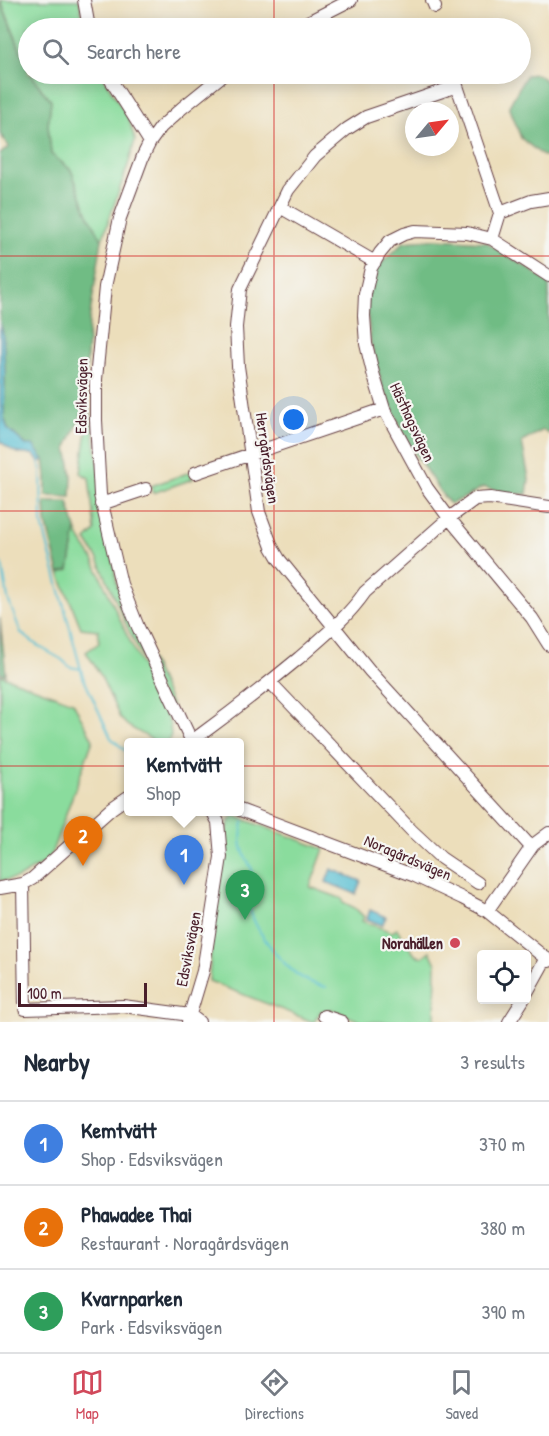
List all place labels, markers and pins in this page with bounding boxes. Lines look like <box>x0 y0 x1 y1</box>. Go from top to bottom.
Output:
pin: 2 <box>64 816 103 866</box>
pin: 1 <box>164 836 204 885</box>
pin: 3 <box>226 870 264 920</box>
place label: Norahällen <box>382 932 443 954</box>
marker: Norahällen <box>448 936 462 950</box>

